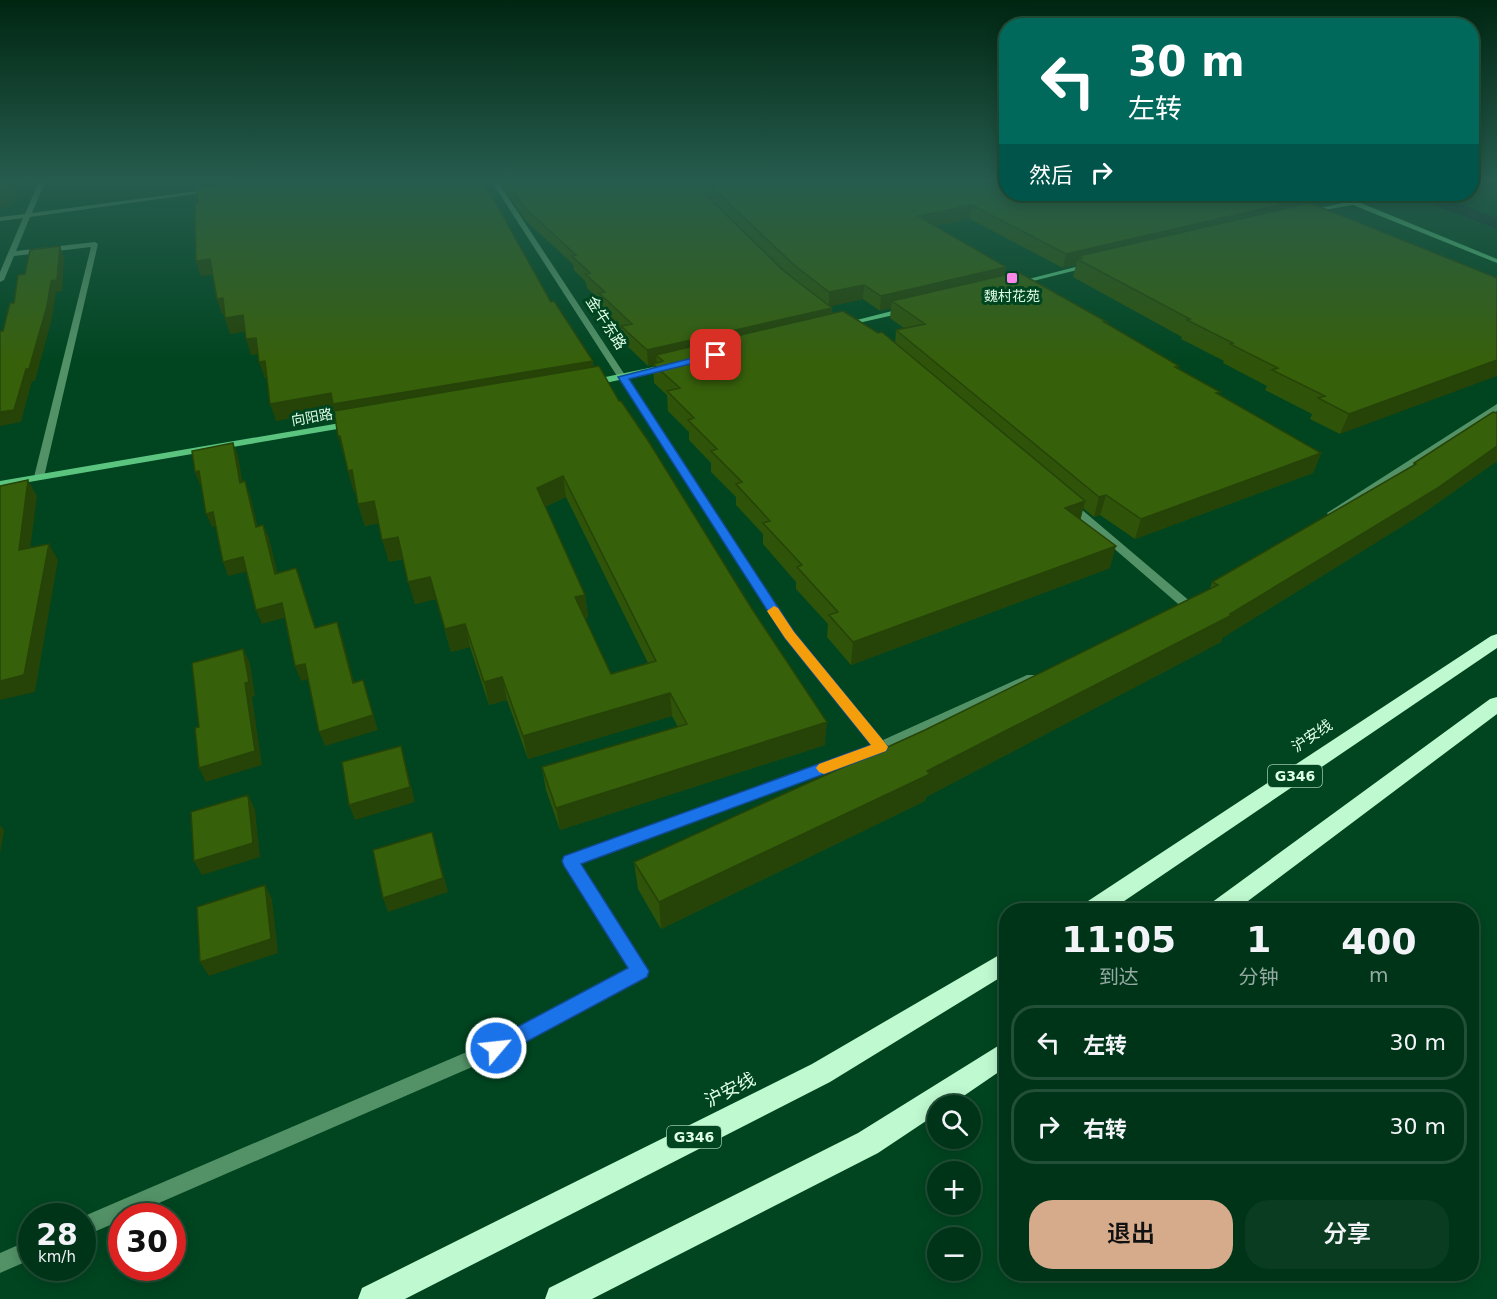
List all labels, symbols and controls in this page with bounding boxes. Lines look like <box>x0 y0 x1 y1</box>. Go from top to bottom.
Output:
text: 30 m <box>1128 37 1245 86</box>
icon: left <box>1029 42 1107 120</box>
text: 左转 <box>1128 93 1182 124</box>
icon: right <box>1085 156 1118 189</box>
text: 然后 <box>1029 163 1073 188</box>
marker: 魏村花苑 <box>1005 271 1019 285</box>
place label: 魏村花苑 <box>984 288 1040 304</box>
street label: 金牛东路 <box>582 293 630 353</box>
pin <box>690 329 741 380</box>
icon: arrive <box>699 338 732 371</box>
street label: 向阳路 <box>290 405 334 429</box>
street label: 沪安线 <box>1288 716 1336 756</box>
road number: G346 <box>1268 765 1322 787</box>
text: 11:05 <box>1062 919 1176 960</box>
text: 1 <box>1246 919 1271 960</box>
text: 400 <box>1341 921 1416 962</box>
text: m <box>1369 963 1389 987</box>
text: 到达 <box>1099 965 1139 989</box>
text: 分钟 <box>1239 965 1279 989</box>
position arrow <box>464 1016 528 1080</box>
icon: left <box>1032 1026 1065 1059</box>
text: 30 m <box>1390 1030 1446 1055</box>
text: 左转 <box>1083 1033 1127 1058</box>
street label: 沪安线 <box>701 1068 759 1111</box>
map controls <box>927 1095 981 1281</box>
button: search <box>927 1095 981 1149</box>
icon: right <box>1032 1110 1065 1143</box>
text: 30 m <box>1390 1114 1446 1139</box>
text: 右转 <box>1083 1117 1127 1142</box>
road number: G346 <box>667 1126 721 1148</box>
button: + <box>927 1161 981 1215</box>
button: 退出 <box>1029 1200 1233 1269</box>
button: 分享 <box>1245 1200 1449 1269</box>
speed limit sign: 30 <box>108 1203 186 1281</box>
text: 28 <box>36 1217 78 1252</box>
button: − <box>927 1227 981 1281</box>
text: km/h <box>38 1248 76 1266</box>

